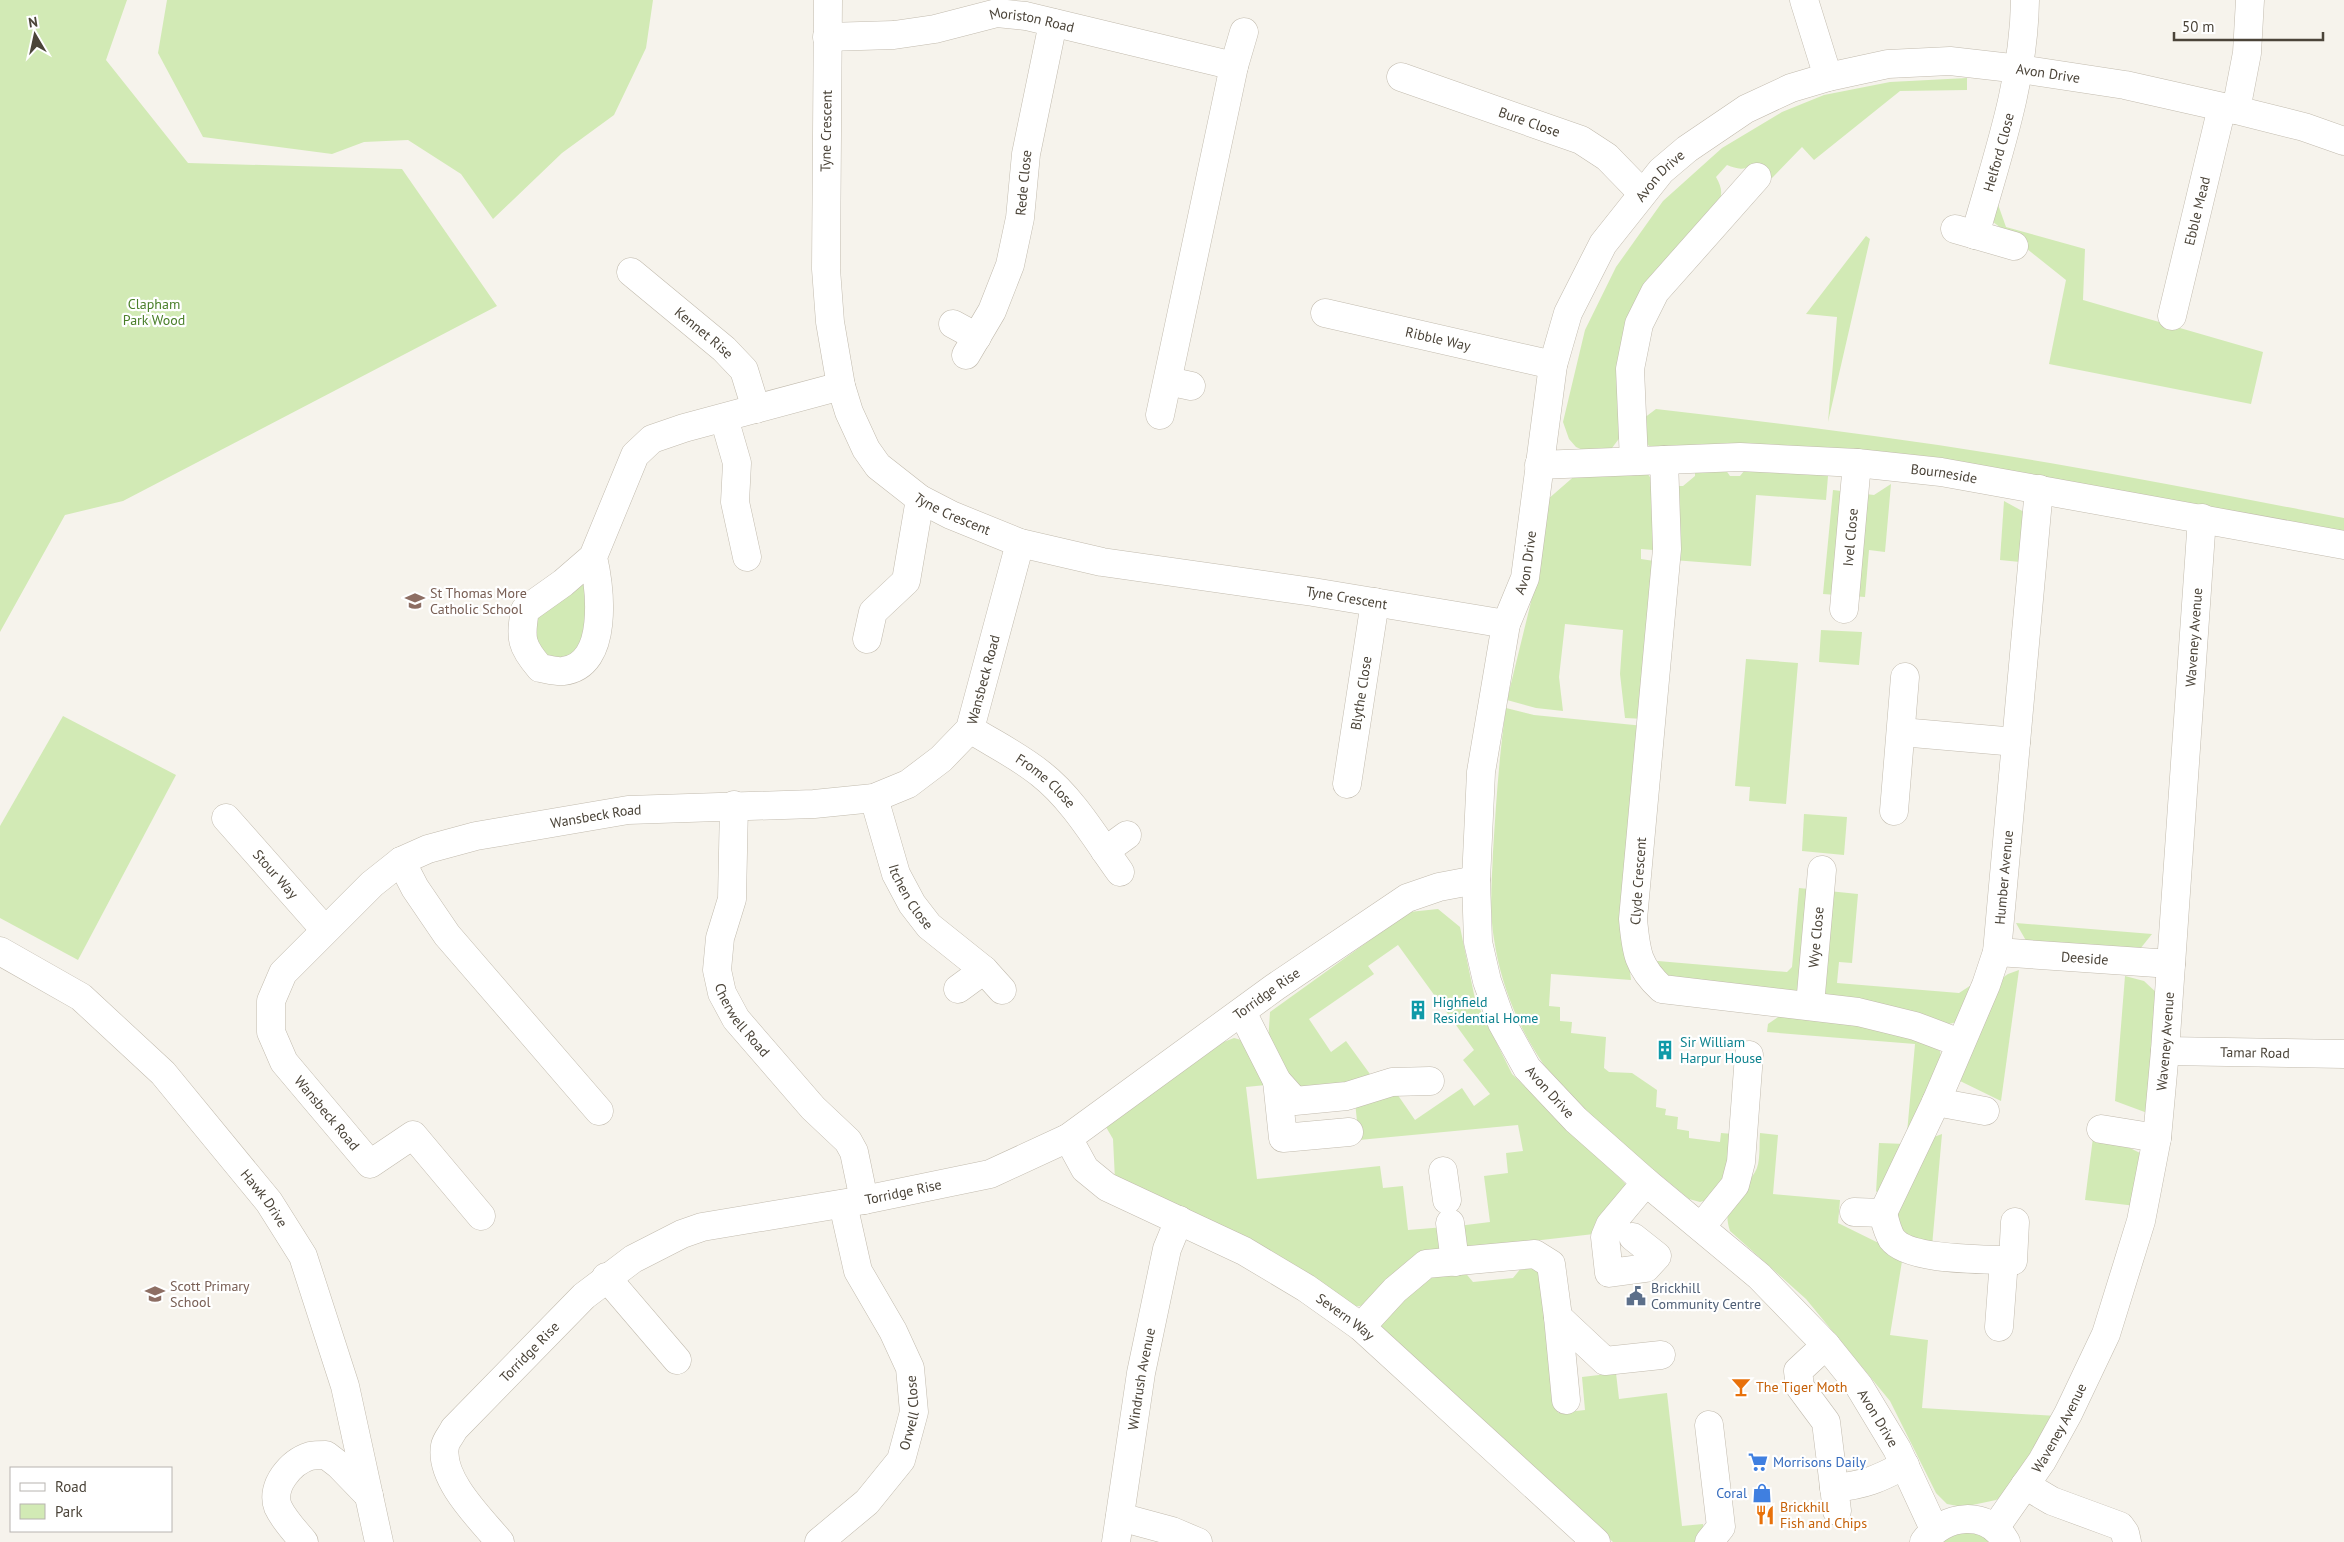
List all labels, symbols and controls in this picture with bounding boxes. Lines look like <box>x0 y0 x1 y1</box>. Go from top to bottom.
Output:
street label: Moriston Road <box>987 3 1076 36</box>
north arrow <box>10 10 60 60</box>
scale bar <box>2174 10 2323 42</box>
text: N <box>27 13 39 32</box>
text: 50 m <box>2182 17 2215 36</box>
street label: Avon Drive <box>2015 60 2081 87</box>
street label: Tyne Crescent <box>816 90 836 172</box>
street label: Bure Close <box>1496 103 1563 141</box>
street label: Helford Close <box>1979 111 2018 194</box>
street label: Avon Drive <box>1631 146 1688 205</box>
street label: Rede Close <box>1011 148 1036 216</box>
street label: Ebble Mead <box>2180 175 2214 247</box>
park label: Clapham Park Wood <box>123 295 185 329</box>
street label: Kennet Rise <box>671 303 737 362</box>
street label: Ribble Way <box>1404 323 1473 355</box>
street label: Bourneside <box>1910 460 1979 487</box>
street label: Tyne Crescent <box>910 489 993 539</box>
street label: Ivel Close <box>1839 507 1862 567</box>
street label: Avon Drive <box>1510 529 1540 597</box>
street label: Tyne Crescent <box>1305 582 1389 613</box>
place label: St Thomas More Catholic School <box>430 584 527 618</box>
street label: Waveney Avenue <box>2181 587 2206 687</box>
school or university icon: St Thomas More Catholic School <box>404 590 426 612</box>
street label: Wansbeck Road <box>963 633 1004 726</box>
street label: Blythe Close <box>1346 655 1376 731</box>
street label: Frome Close <box>1012 749 1080 812</box>
street label: Wansbeck Road <box>549 801 642 832</box>
street label: Humber Avenue <box>1991 829 2017 925</box>
street label: Clyde Crescent <box>1626 836 1650 926</box>
street label: Stour Way <box>249 846 303 903</box>
street label: Itchen Close <box>885 862 937 933</box>
street label: Wye Close <box>1804 906 1828 969</box>
street label: Deeside <box>2060 947 2109 969</box>
street label: Torridge Rise <box>1230 964 1303 1024</box>
street label: Cherwell Road <box>711 982 774 1061</box>
street label: Waveney Avenue <box>2152 991 2178 1092</box>
place label: Highfield Residential Home <box>1433 993 1538 1027</box>
building icon: Highfield Residential Home <box>1407 999 1429 1021</box>
place label: Sir William Harpur House <box>1680 1033 1762 1067</box>
building icon: Sir William Harpur House <box>1654 1039 1676 1061</box>
street label: Tamar Road <box>2220 1043 2290 1062</box>
street label: Avon Drive <box>1522 1062 1578 1122</box>
street label: Wansbeck Road <box>291 1072 363 1154</box>
street label: Hawk Drive <box>237 1165 292 1231</box>
street label: Torridge Rise <box>863 1175 943 1209</box>
place label: Scott Primary School <box>170 1277 250 1311</box>
place label: Brickhill Community Centre <box>1651 1279 1761 1313</box>
school or university icon: Scott Primary School <box>144 1283 166 1305</box>
public building icon: Brickhill Community Centre <box>1625 1285 1647 1307</box>
street label: Severn Way <box>1313 1289 1379 1344</box>
street label: Torridge Rise <box>496 1318 563 1386</box>
street label: Windrush Avenue <box>1124 1326 1159 1431</box>
street label: Orwell Close <box>895 1374 923 1452</box>
bar icon: The Tiger Moth <box>1730 1376 1752 1398</box>
place label: The Tiger Moth <box>1756 1378 1847 1396</box>
street label: Waveney Avenue <box>2027 1380 2090 1476</box>
street label: Avon Drive <box>1854 1386 1902 1450</box>
supermarket icon: Morrisons Daily <box>1747 1451 1769 1473</box>
place label: Morrisons Daily <box>1773 1453 1866 1471</box>
legend <box>10 1467 172 1532</box>
text: Road <box>55 1477 87 1496</box>
shop icon: Coral <box>1751 1482 1773 1504</box>
place label: Coral <box>1716 1484 1747 1502</box>
place label: Brickhill Fish and Chips <box>1780 1498 1867 1532</box>
text: Park <box>55 1502 83 1521</box>
restaurant icon: Brickhill Fish and Chips <box>1754 1504 1776 1526</box>

